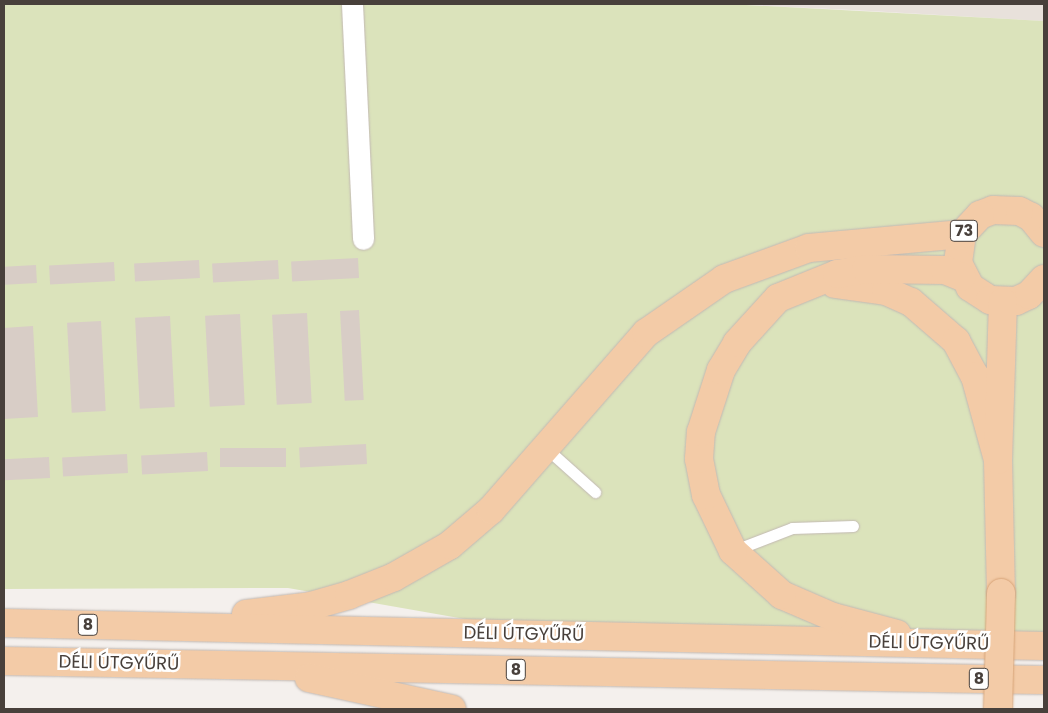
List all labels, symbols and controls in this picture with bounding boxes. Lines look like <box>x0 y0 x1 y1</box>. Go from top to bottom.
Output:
road number: 73 <box>949 218 979 245</box>
road number: 8 <box>77 612 99 638</box>
street label: DÉLI ÚTGYŰRŰ <box>464 622 584 646</box>
street label: DÉLI ÚTGYŰRŰ <box>869 631 989 655</box>
street label: DÉLI ÚTGYŰRŰ <box>59 651 179 675</box>
road number: 8 <box>505 656 527 684</box>
road number: 8 <box>968 666 990 692</box>

